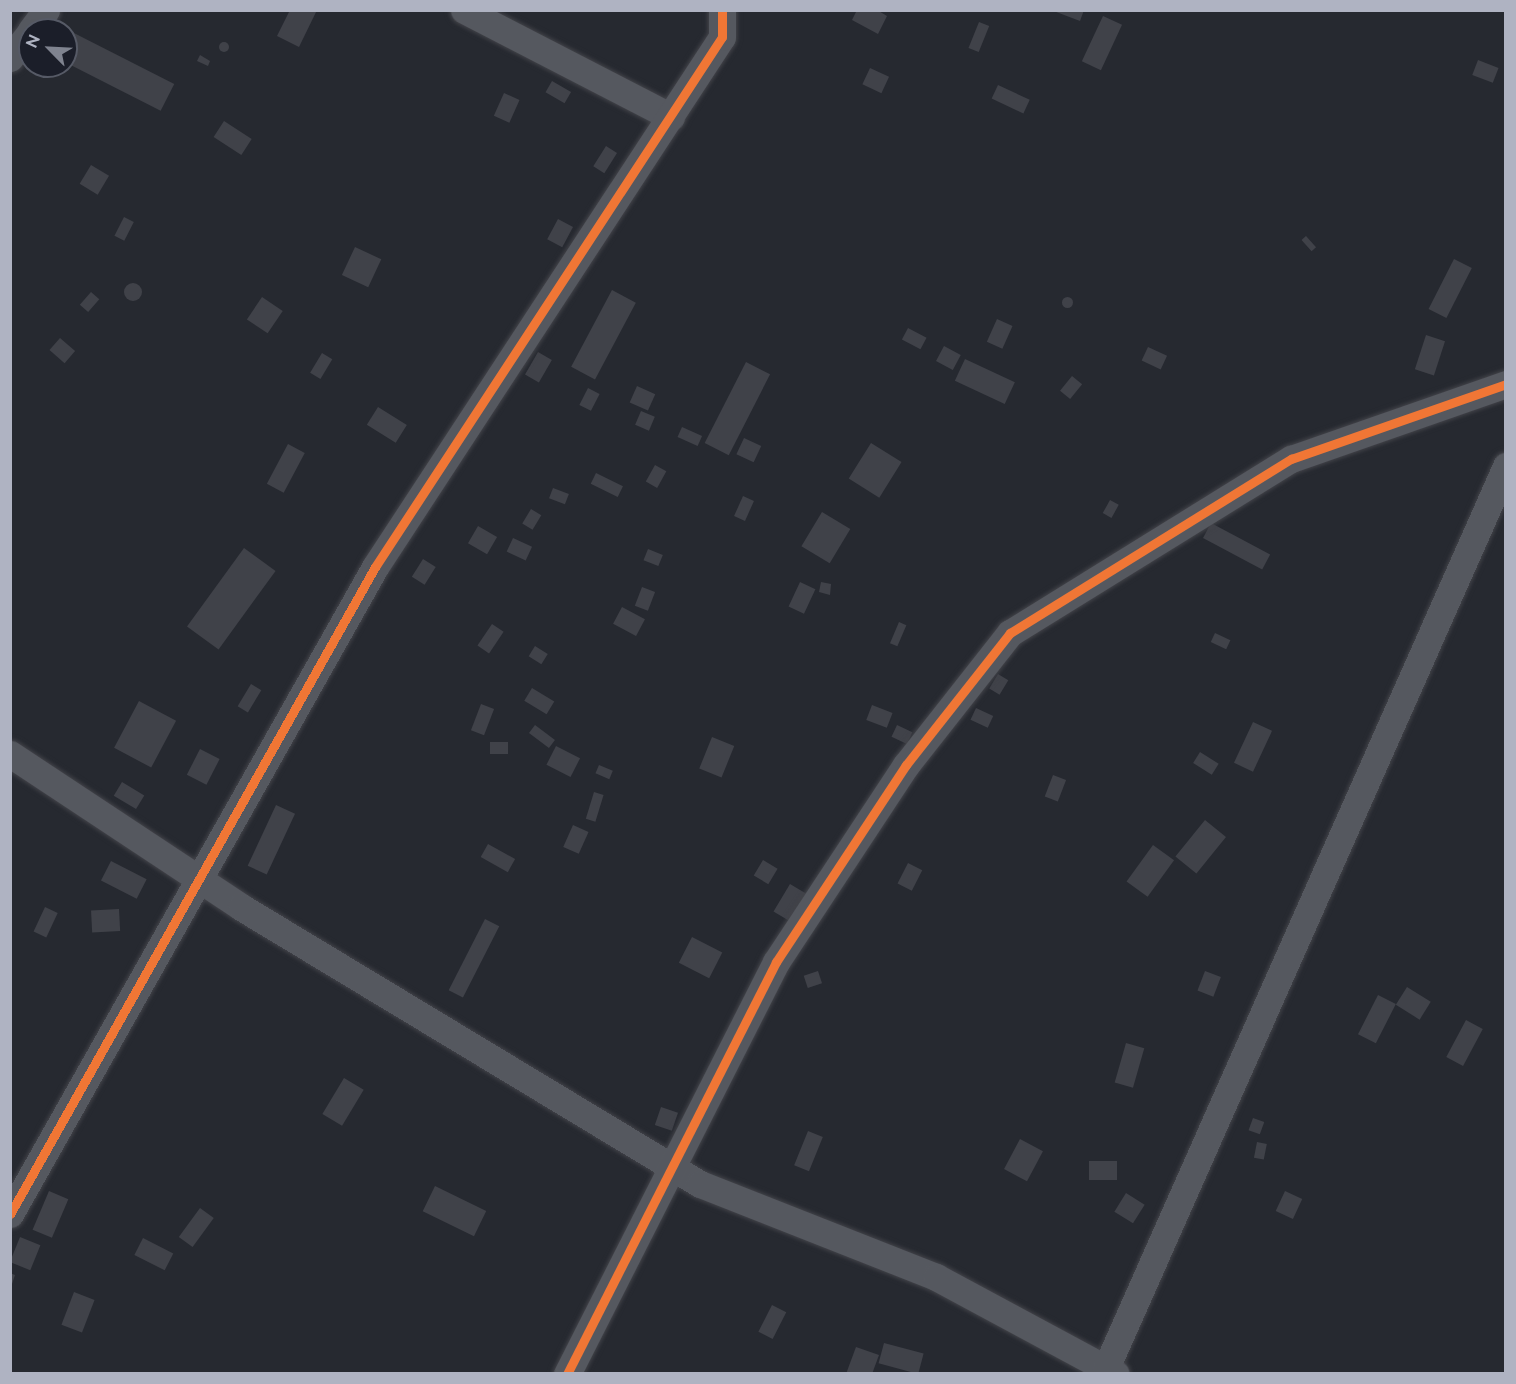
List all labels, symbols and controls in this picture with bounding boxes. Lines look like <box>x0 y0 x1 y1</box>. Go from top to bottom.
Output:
north arrow <box>18 18 78 78</box>
text: N <box>22 32 44 51</box>

